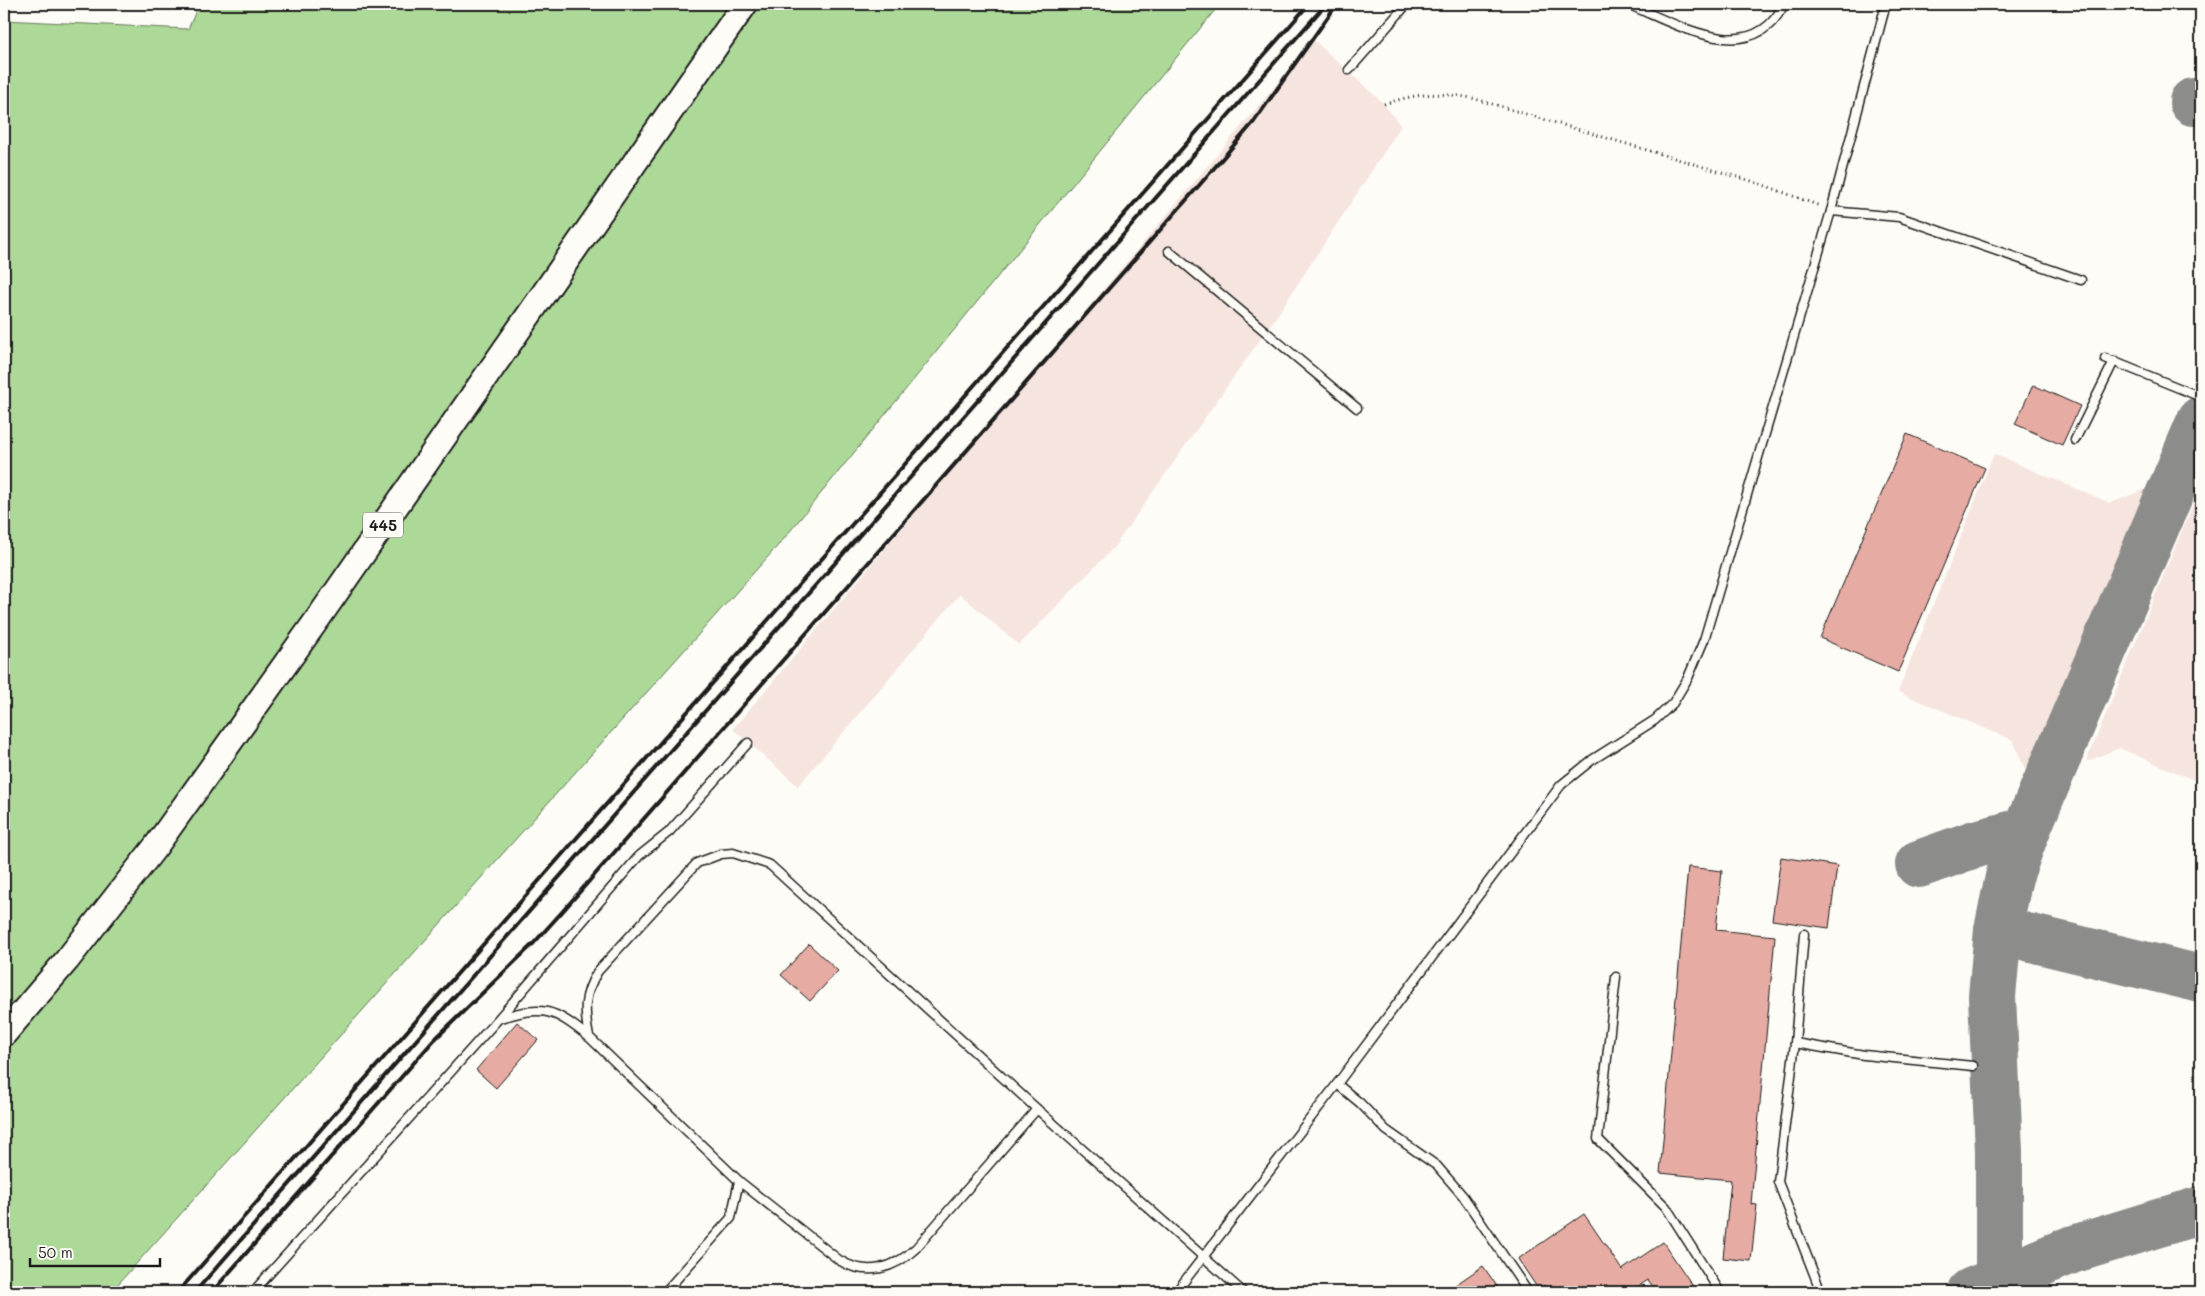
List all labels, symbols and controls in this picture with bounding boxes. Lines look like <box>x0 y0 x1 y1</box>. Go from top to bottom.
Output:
road number: 445 <box>363 512 403 538</box>
scale bar <box>30 1236 160 1268</box>
text: 50 m <box>38 1242 73 1262</box>

